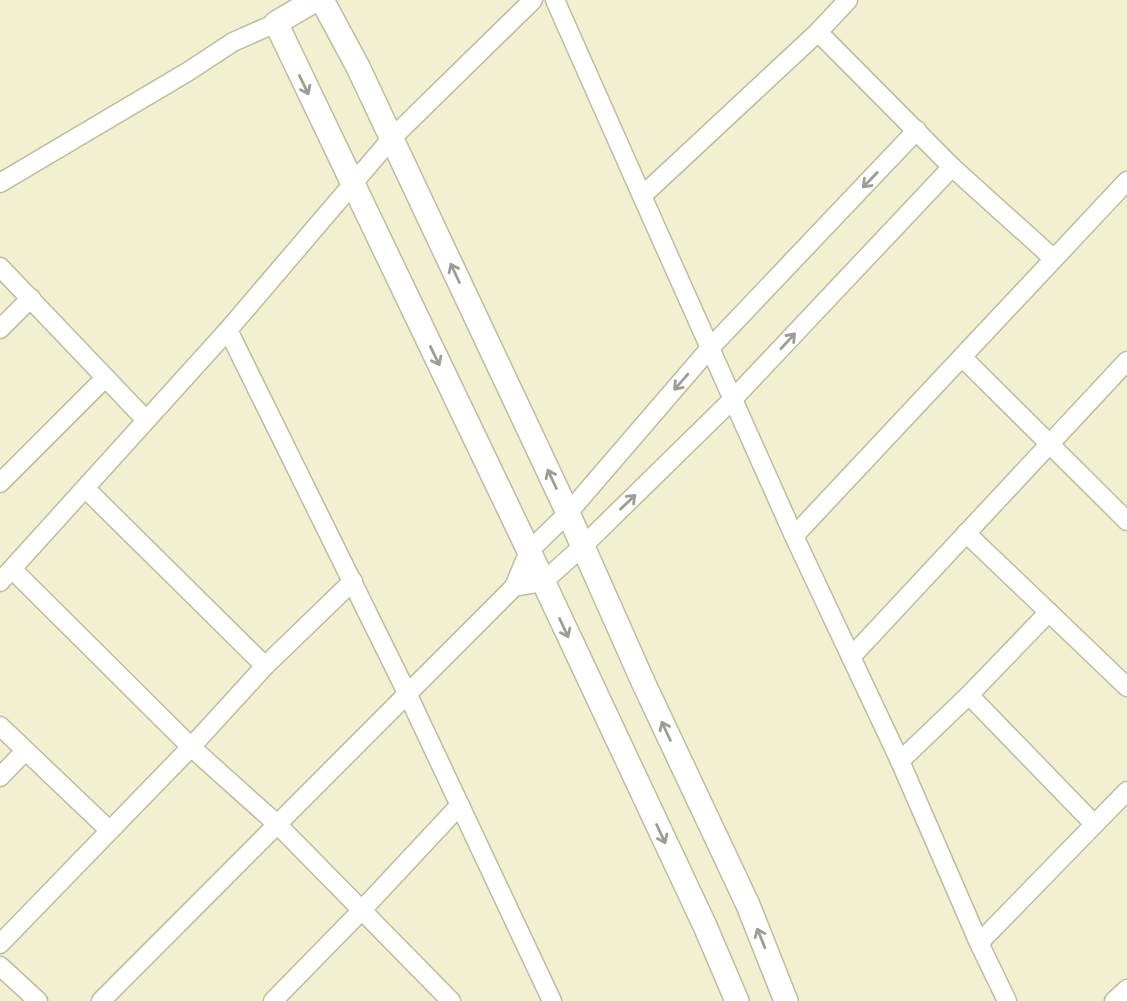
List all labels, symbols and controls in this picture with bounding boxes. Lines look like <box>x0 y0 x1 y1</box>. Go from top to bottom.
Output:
one-way arrow <box>298 74 312 95</box>
one-way arrow <box>862 171 879 188</box>
one-way arrow <box>447 263 461 284</box>
one-way arrow <box>780 332 797 349</box>
one-way arrow <box>429 345 442 366</box>
one-way arrow <box>673 372 689 390</box>
one-way arrow <box>544 469 558 490</box>
one-way arrow <box>619 493 636 510</box>
one-way arrow <box>558 617 571 638</box>
one-way arrow <box>659 721 672 742</box>
one-way arrow <box>655 823 669 844</box>
one-way arrow <box>753 927 766 949</box>

